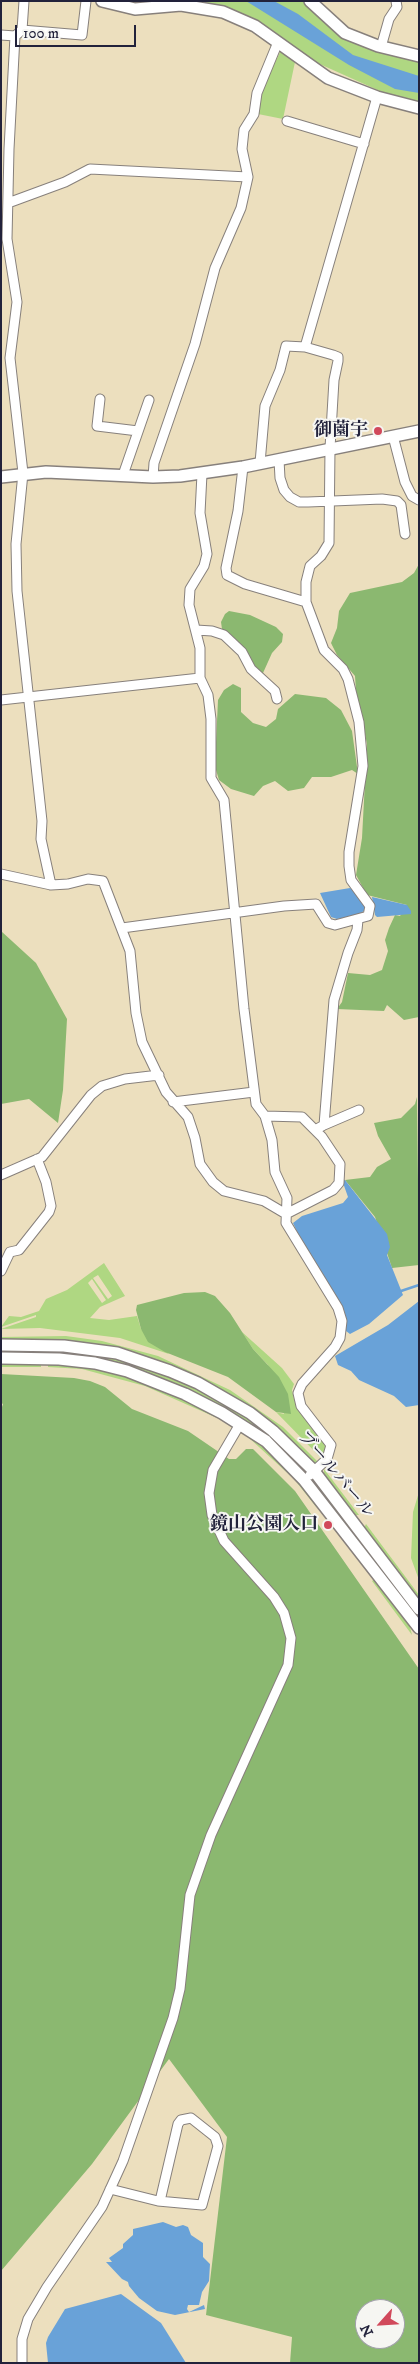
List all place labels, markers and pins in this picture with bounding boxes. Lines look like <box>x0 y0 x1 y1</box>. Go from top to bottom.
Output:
place label: 御薗宇 <box>314 420 368 442</box>
marker: 御薗宇 <box>372 425 384 437</box>
place label: 鏡山公園入口 <box>210 1514 318 1536</box>
marker: 鏡山公園入口 <box>322 1519 334 1531</box>

